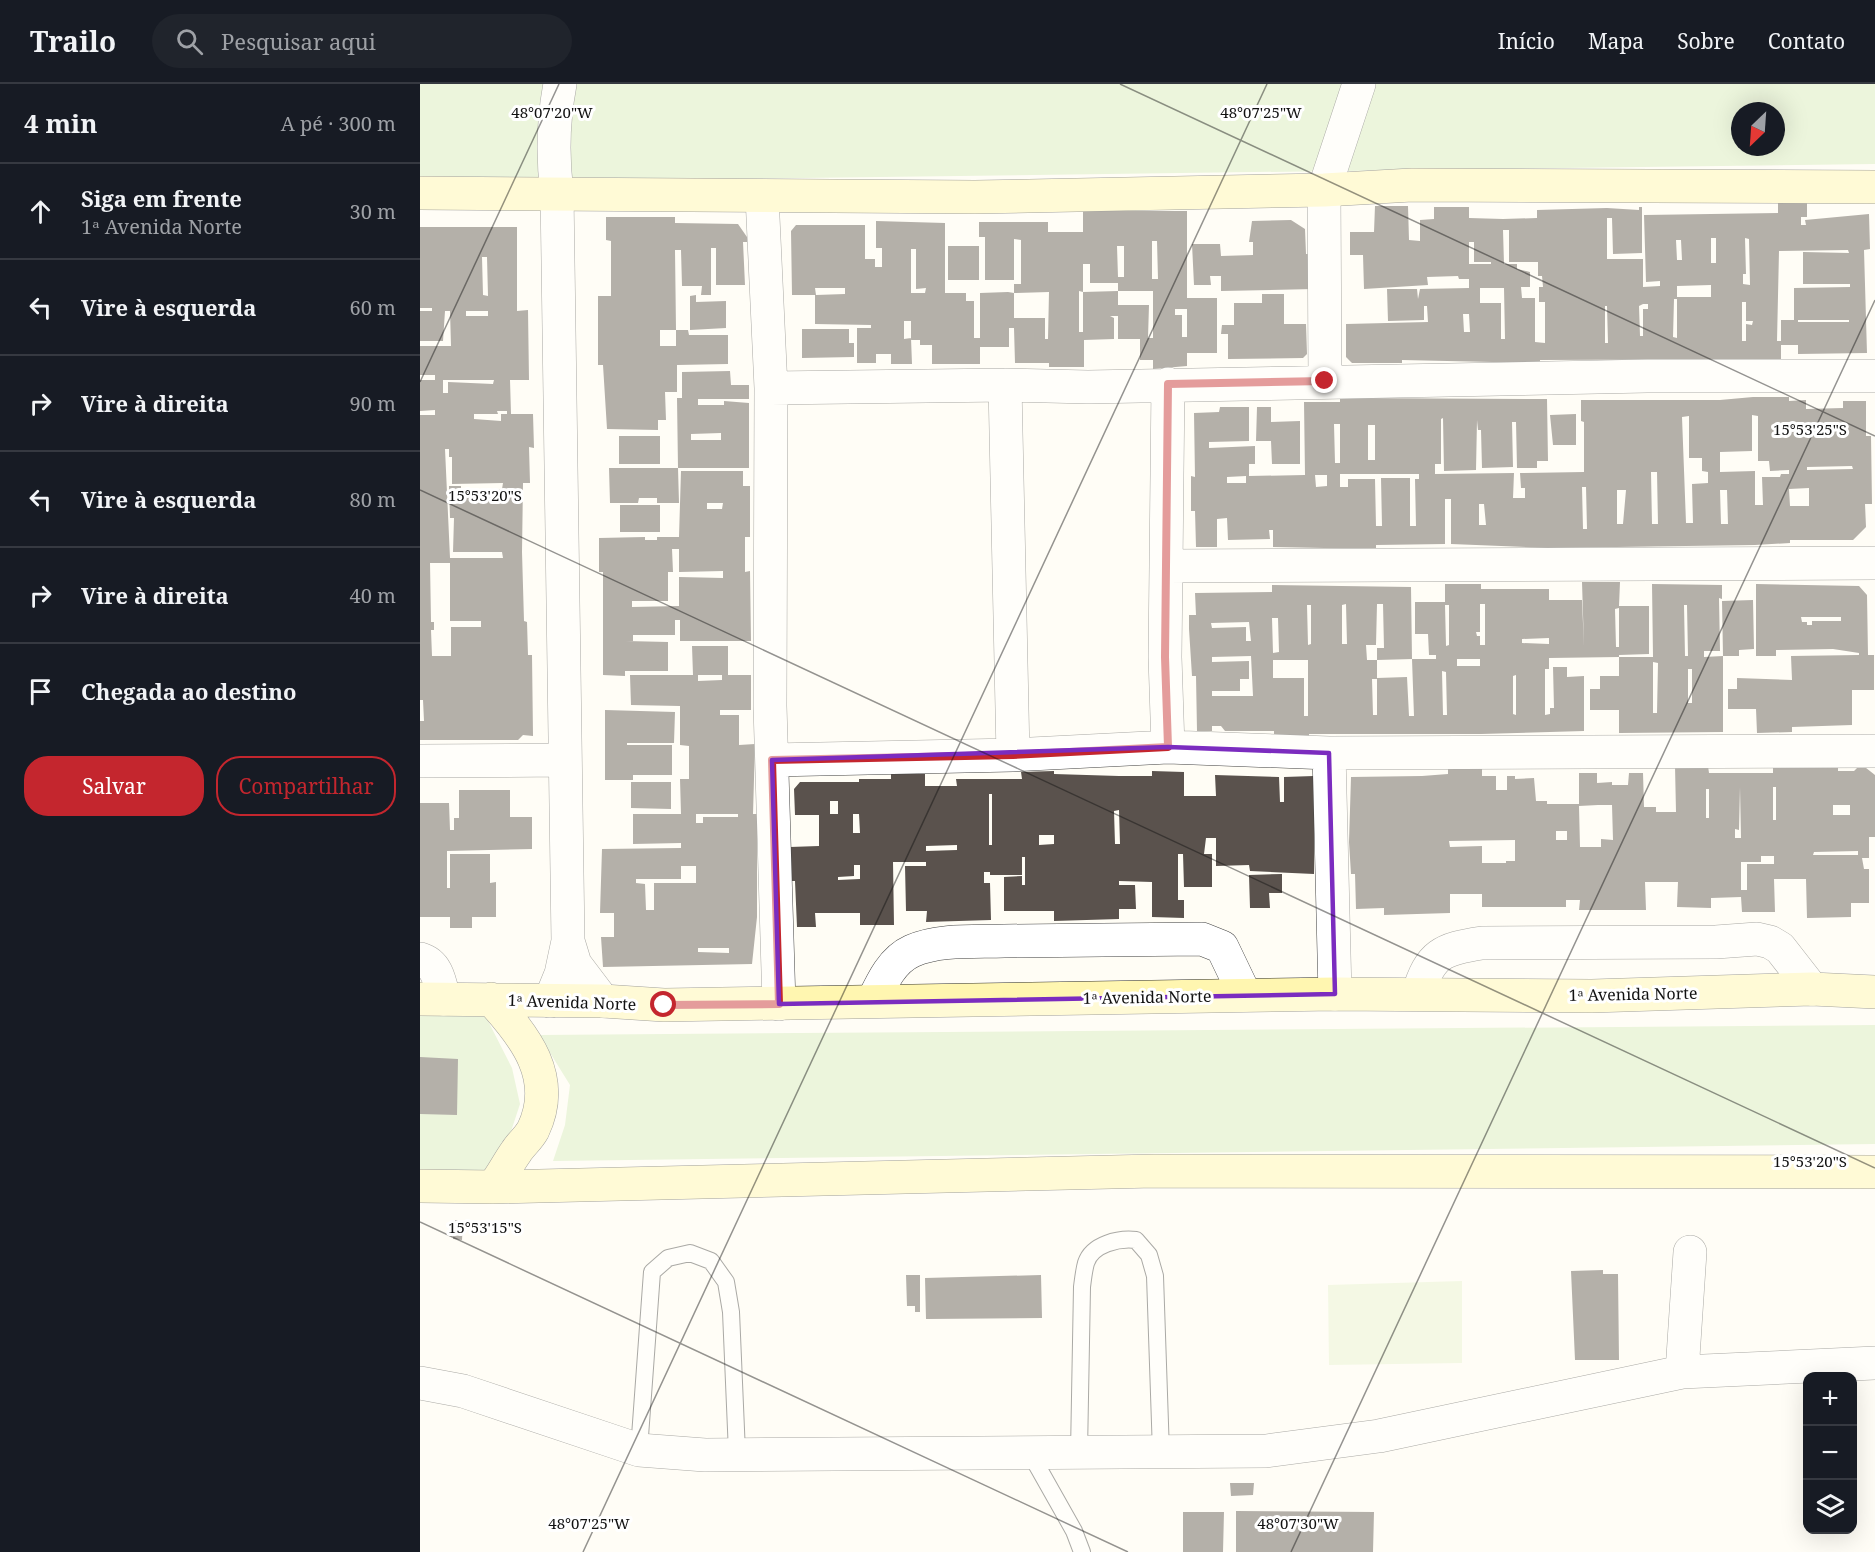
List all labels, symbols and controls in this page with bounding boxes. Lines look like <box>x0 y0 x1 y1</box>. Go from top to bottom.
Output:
search box <box>152 14 572 68</box>
text: Trailo <box>30 22 116 60</box>
icon: search <box>173 25 206 58</box>
text: Pesquisar aqui <box>221 26 376 56</box>
text: Início <box>1498 27 1555 55</box>
text: Mapa <box>1588 27 1644 55</box>
text: Sobre <box>1677 27 1735 55</box>
text: Contato <box>1768 27 1845 55</box>
text: 48°07'20"W <box>511 102 593 122</box>
text: 48°07'25"W <box>1220 102 1302 122</box>
north arrow <box>1731 102 1785 156</box>
text: 4 min <box>24 105 98 141</box>
text: A pé · 300 m <box>281 110 396 137</box>
text: Siga em frente <box>81 183 242 213</box>
icon: ahead <box>24 195 57 228</box>
text: 30 m <box>350 198 396 225</box>
text: 1ᵃ Avenida Norte <box>81 213 242 240</box>
icon: left <box>24 291 57 324</box>
text: Vire à esquerda <box>81 292 257 322</box>
text: 60 m <box>350 294 396 321</box>
route end <box>1311 367 1337 393</box>
icon: right <box>24 387 57 420</box>
text: Vire à direita <box>81 388 229 418</box>
text: 90 m <box>350 390 396 417</box>
text: 15°53'25"S <box>1773 419 1847 439</box>
icon: left <box>24 483 57 516</box>
text: Vire à esquerda <box>81 484 257 514</box>
text: 15°53'20"S <box>448 485 522 505</box>
text: 80 m <box>350 486 396 513</box>
icon: right <box>24 579 57 612</box>
text: Vire à direita <box>81 580 229 610</box>
text: 40 m <box>350 582 396 609</box>
icon: arrive <box>24 675 57 708</box>
text: Chegada ao destino <box>81 676 296 706</box>
button: Salvar <box>24 756 204 816</box>
button: Compartilhar <box>216 756 396 816</box>
street label: 1ᵃ Avenida Norte <box>1568 982 1698 1006</box>
street label: 1ᵃ Avenida Norte <box>1082 985 1212 1009</box>
street label: 1ᵃ Avenida Norte <box>507 989 637 1015</box>
route start <box>650 991 676 1017</box>
text: 15°53'20"S <box>1773 1151 1847 1171</box>
text: 15°53'15"S <box>448 1217 522 1237</box>
map controls <box>1803 1372 1857 1534</box>
button: + <box>1803 1372 1857 1426</box>
button: − <box>1803 1426 1857 1480</box>
button: layers <box>1803 1480 1857 1534</box>
text: 48°07'25"W <box>548 1513 630 1533</box>
text: 48°07'30"W <box>1257 1513 1339 1533</box>

